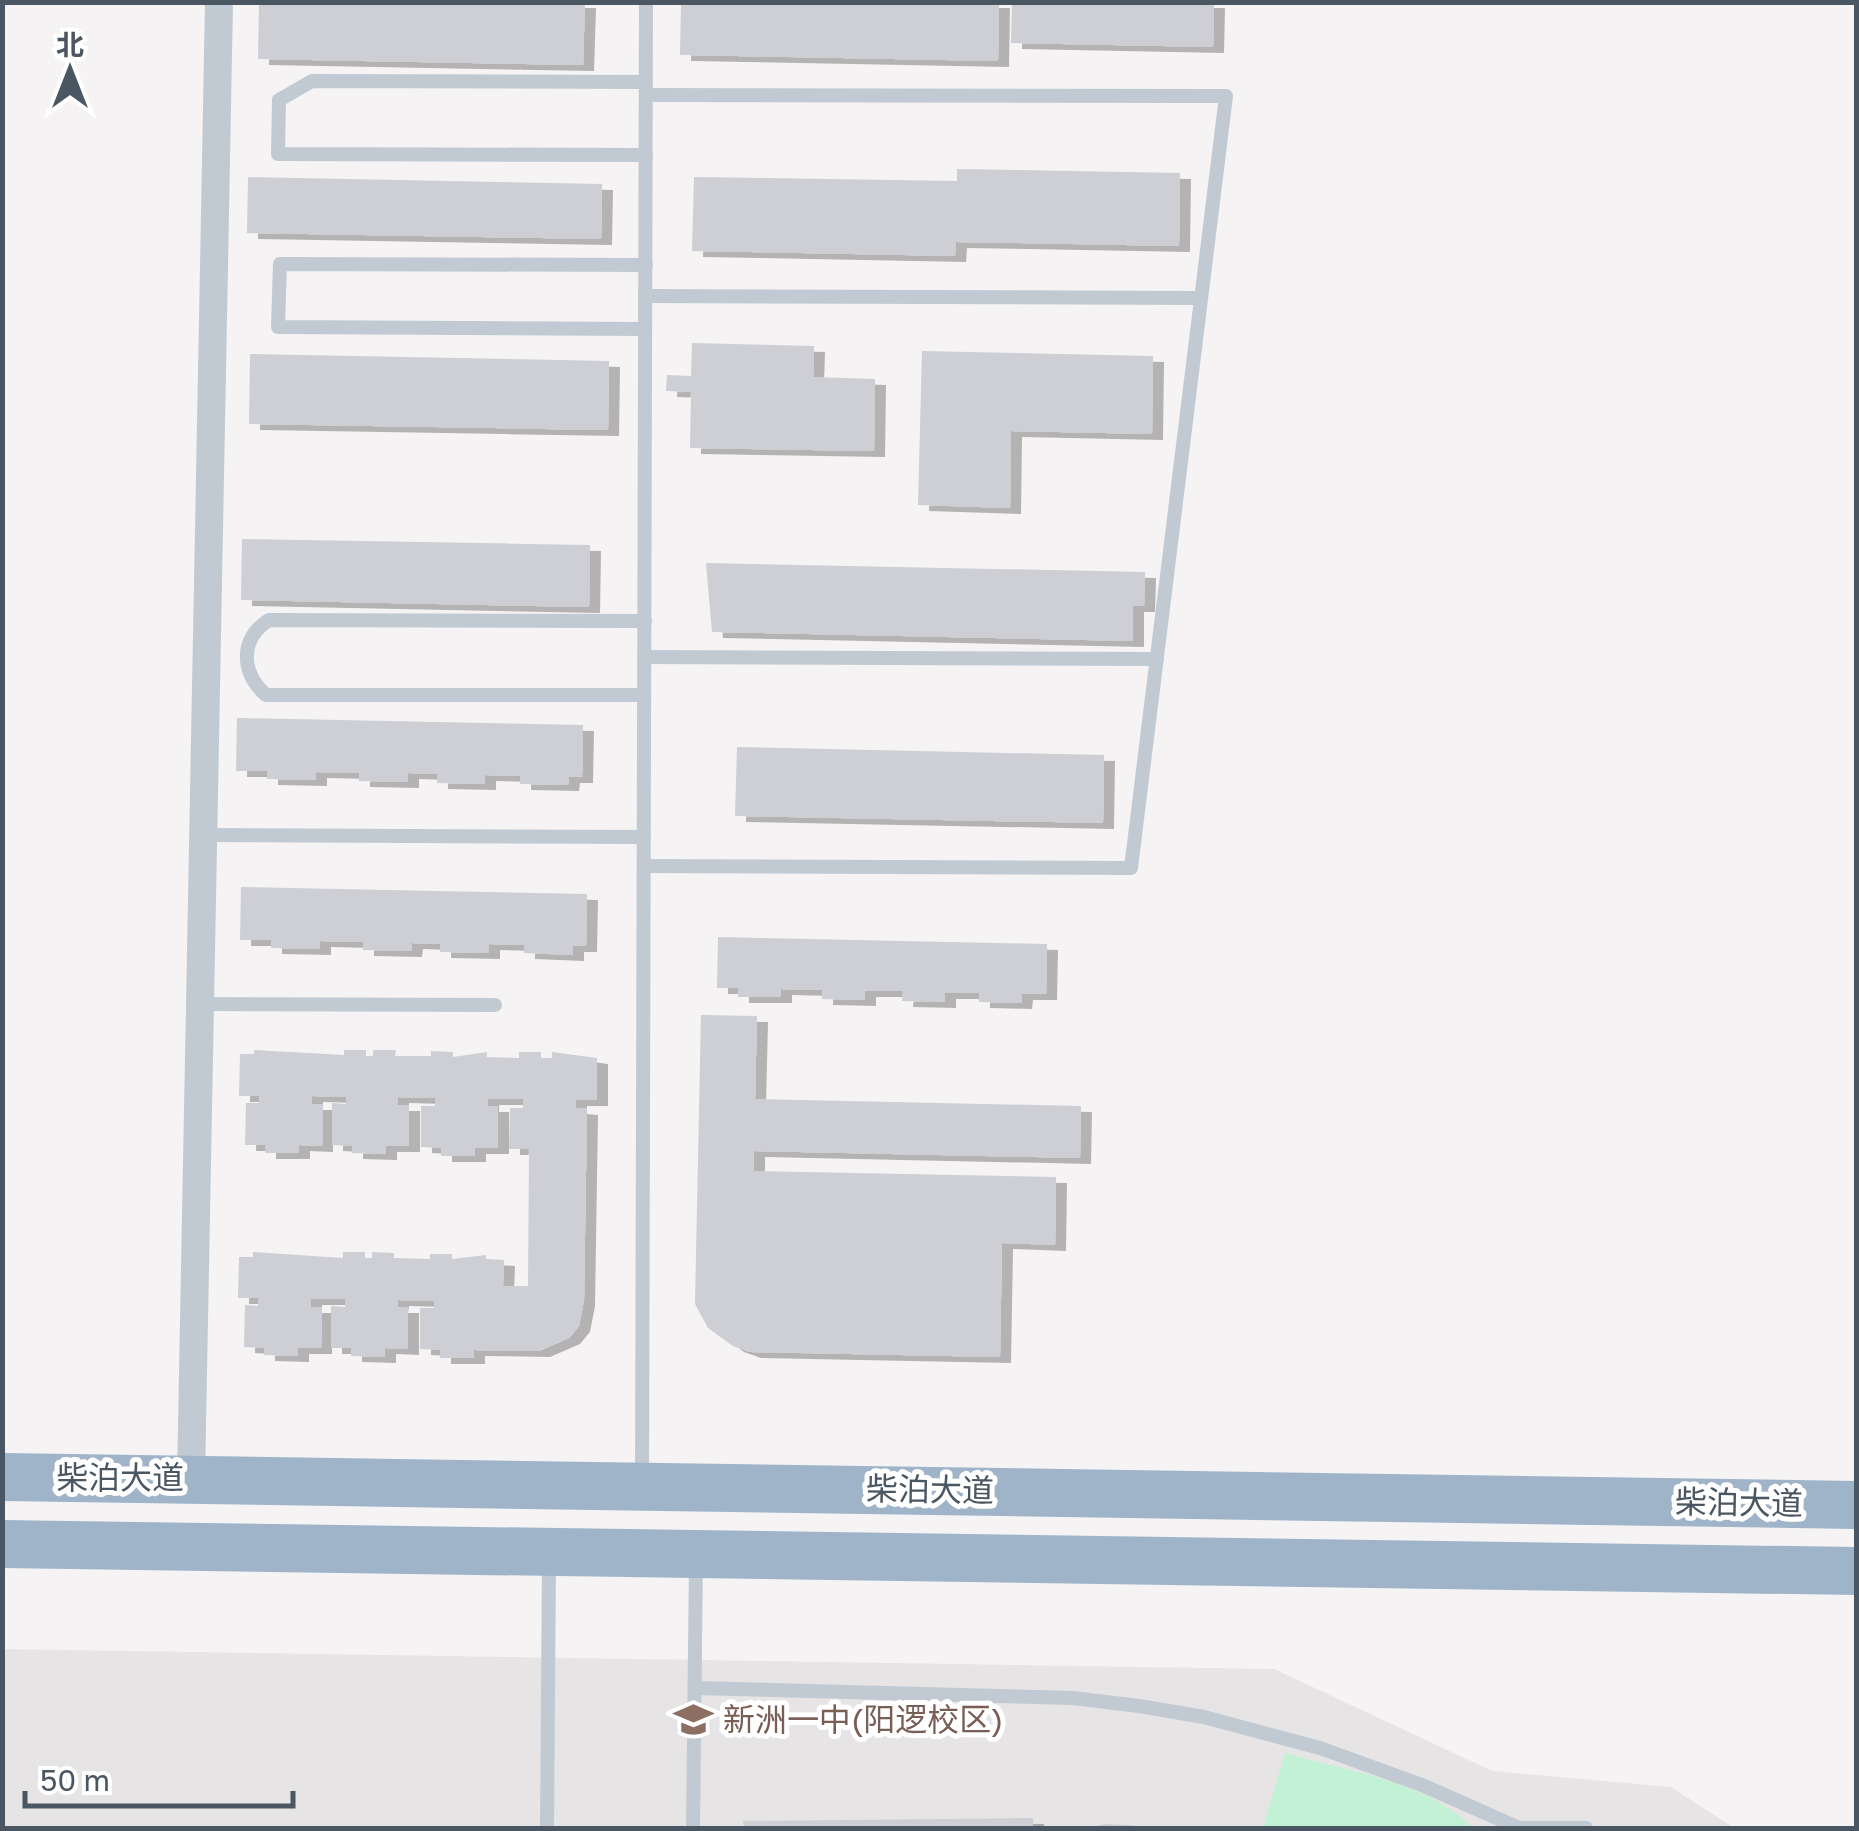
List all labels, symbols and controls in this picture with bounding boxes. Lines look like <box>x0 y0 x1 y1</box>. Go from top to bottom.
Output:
north arrow <box>20 20 120 120</box>
text: 北 <box>56 28 84 61</box>
street label: 柴泊大道 <box>56 1458 184 1496</box>
street label: 柴泊大道 <box>866 1469 994 1509</box>
street label: 柴泊大道 <box>1675 1482 1803 1522</box>
school or university icon: 新洲一中(阳逻校区) <box>672 1699 714 1741</box>
place label: 新洲一中(阳逻校区) <box>723 1700 1003 1738</box>
scale bar <box>25 1746 292 1808</box>
text: 50 m <box>40 1762 110 1798</box>

